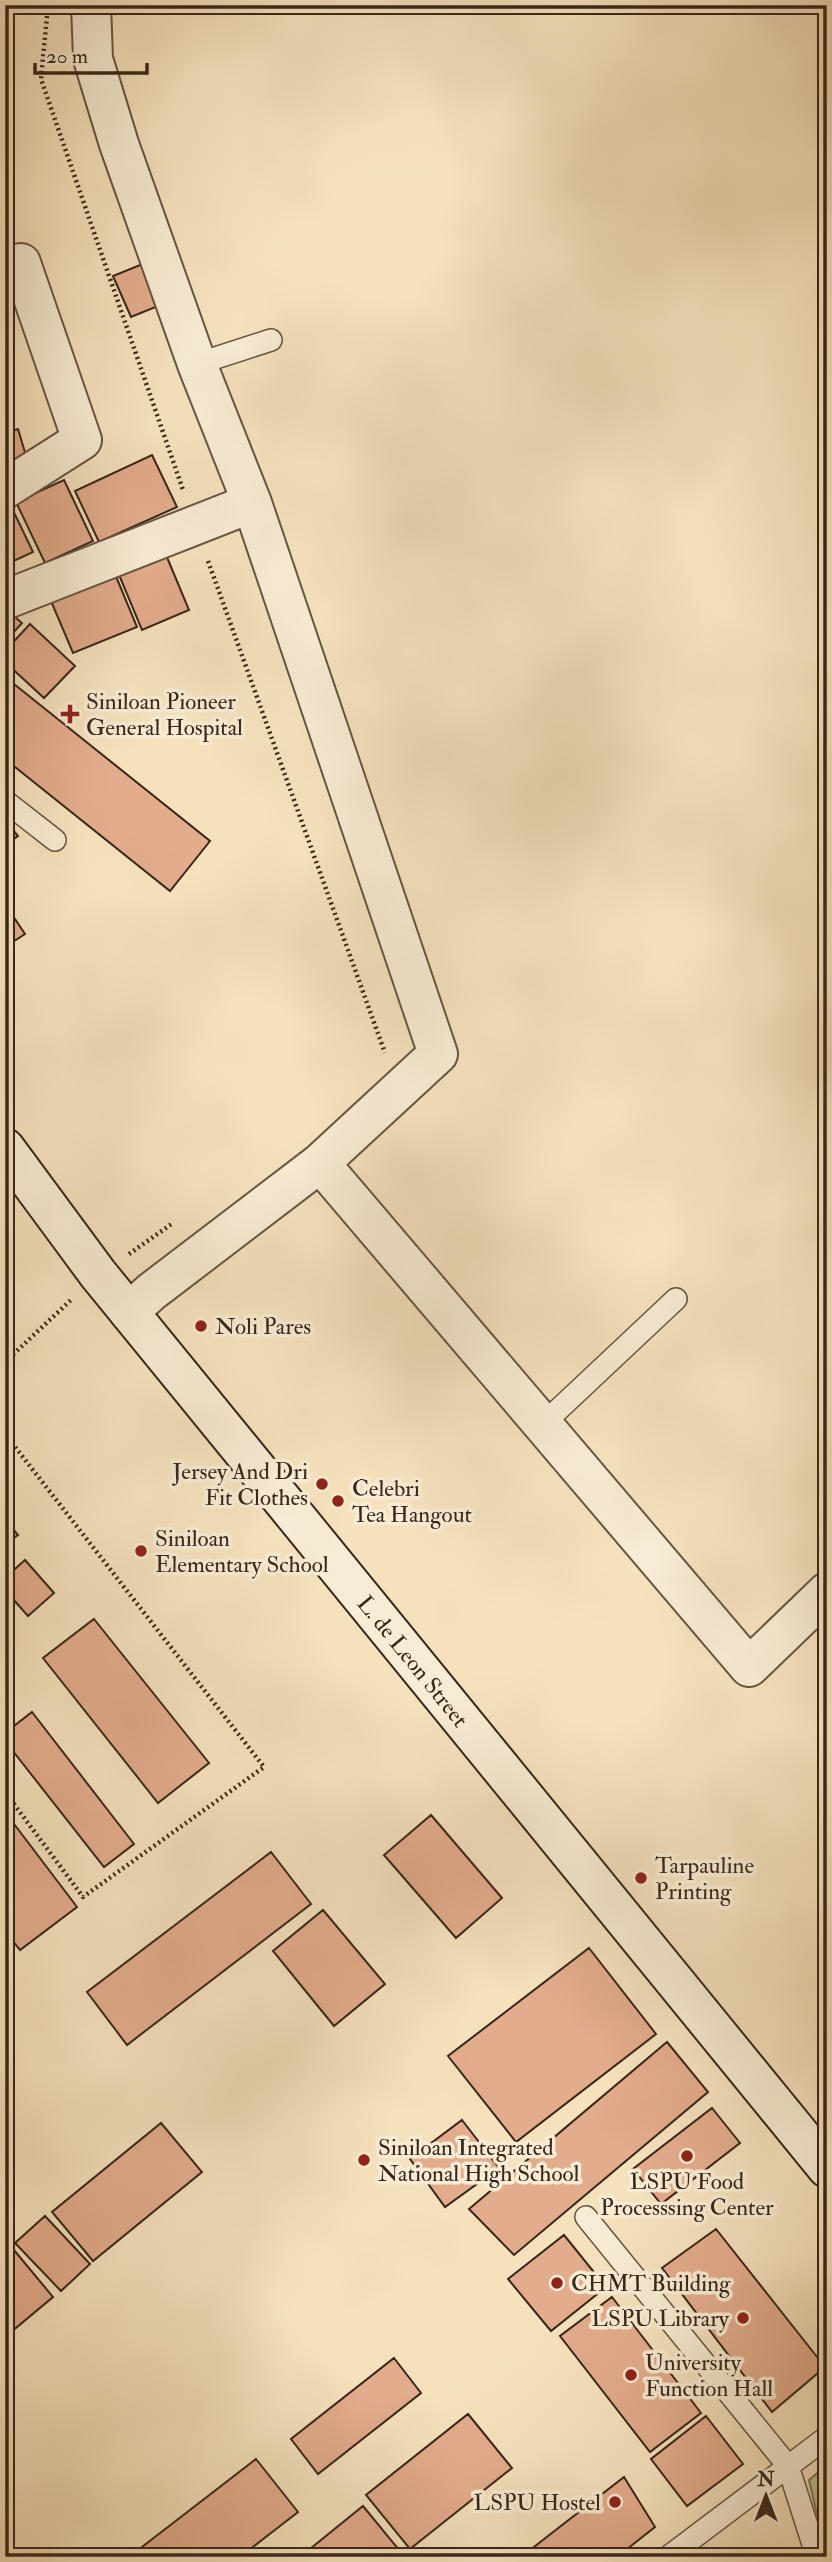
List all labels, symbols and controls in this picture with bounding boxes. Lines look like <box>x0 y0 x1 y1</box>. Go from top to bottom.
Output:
scale bar <box>35 32 147 76</box>
text: 20 m <box>46 43 88 70</box>
place label: Siniloan Pioneer General Hospital <box>86 687 243 743</box>
marker: Siniloan Pioneer General Hospital <box>60 704 80 724</box>
place label: Noli Pares <box>215 1312 311 1341</box>
marker: Noli Pares <box>193 1318 209 1334</box>
place label: Jersey And Dri Fit Clothes <box>171 1457 308 1512</box>
place label: Celebri Tea Hangout <box>352 1474 472 1529</box>
marker: Jersey And Dri Fit Clothes <box>314 1476 330 1492</box>
marker: Celebri Tea Hangout <box>330 1493 346 1509</box>
place label: Siniloan Elementary School <box>155 1524 329 1579</box>
marker: Siniloan Elementary School <box>133 1543 149 1559</box>
street label: L. de Leon Street <box>351 1590 475 1733</box>
place label: Tarpauline Printing <box>655 1851 754 1906</box>
marker: Tarpauline Printing <box>633 1870 649 1886</box>
place label: Siniloan Integrated National High School <box>378 2133 579 2188</box>
marker: LSPU Food Processsing Center <box>679 2148 695 2164</box>
marker: Siniloan Integrated National High School <box>356 2152 372 2168</box>
place label: LSPU Food Processsing Center <box>600 2167 774 2222</box>
place label: CHMT Building <box>571 2269 731 2298</box>
marker: CHMT Building <box>549 2275 565 2291</box>
place label: LSPU Library <box>591 2304 730 2333</box>
marker: LSPU Library <box>735 2310 751 2326</box>
place label: University Function Hall <box>645 2348 773 2403</box>
marker: University Function Hall <box>623 2367 639 2383</box>
north arrow <box>730 2460 800 2530</box>
text: N <box>756 2468 775 2492</box>
place label: LSPU Hostel <box>474 2488 601 2517</box>
marker: LSPU Hostel <box>607 2494 623 2510</box>

